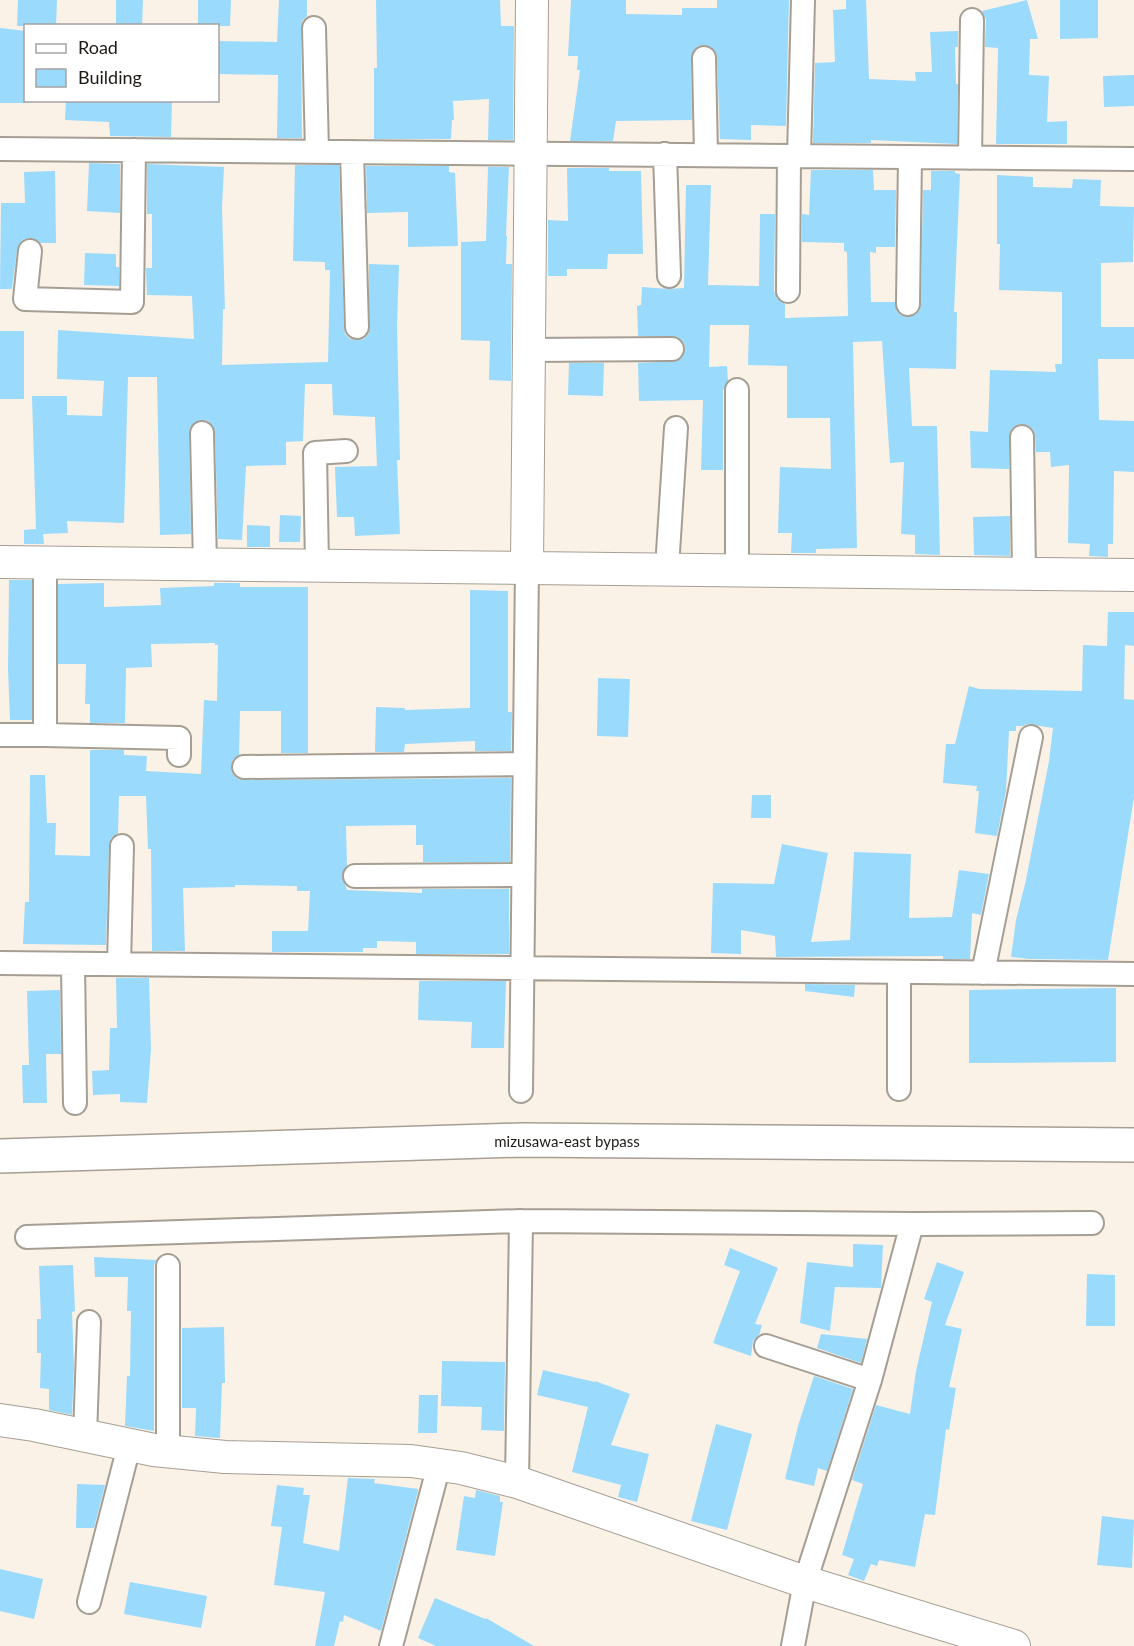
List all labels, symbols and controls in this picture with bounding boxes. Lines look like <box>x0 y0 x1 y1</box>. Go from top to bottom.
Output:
legend <box>24 24 219 102</box>
text: Road <box>78 36 118 58</box>
text: Building <box>78 66 142 88</box>
street label: mizusawa-east bypass <box>494 1132 640 1150</box>

